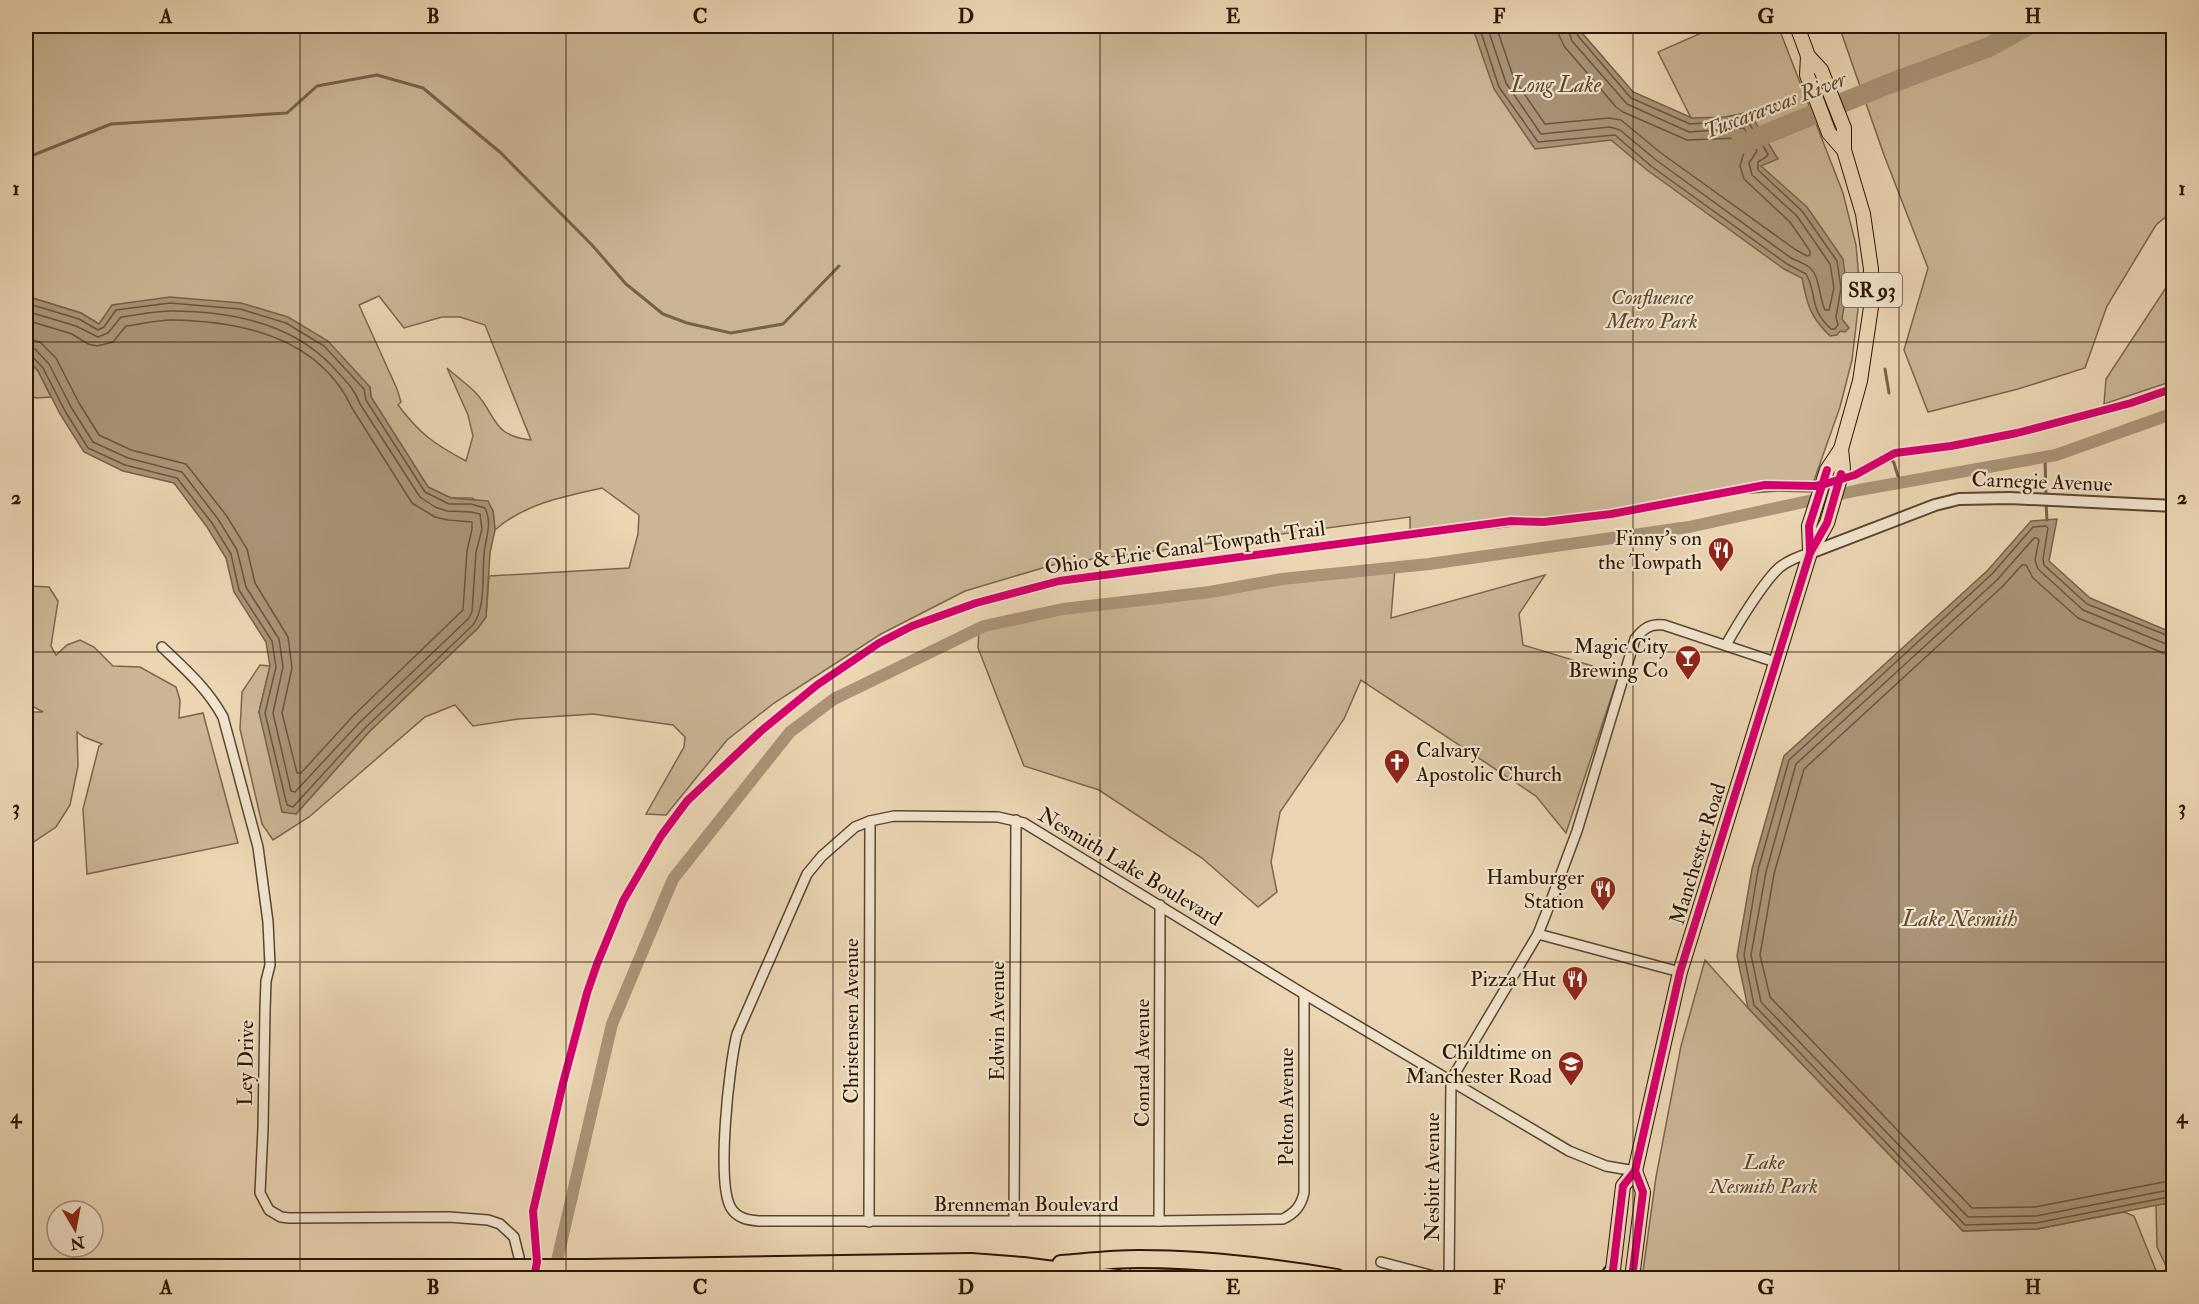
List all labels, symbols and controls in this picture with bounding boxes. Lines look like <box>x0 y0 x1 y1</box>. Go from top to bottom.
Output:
text: A <box>159 4 173 29</box>
text: B <box>426 4 440 29</box>
text: C <box>693 4 707 29</box>
text: D <box>958 4 974 29</box>
text: E <box>1226 4 1241 29</box>
text: F <box>1493 4 1506 29</box>
text: G <box>1758 4 1775 29</box>
text: H <box>2025 4 2041 29</box>
water label: Tuscarawas River <box>1700 64 1852 145</box>
water label: Long Lake <box>1510 71 1602 99</box>
text: 1 <box>12 176 20 201</box>
text: 1 <box>2178 176 2186 201</box>
road number: SR 93 <box>1842 273 1902 307</box>
park label: Confluence Metro Park <box>1604 284 1698 335</box>
street label: Carnegie Avenue <box>1971 466 2113 498</box>
text: 2 <box>11 485 21 510</box>
text: 2 <box>2177 485 2187 510</box>
street label: Ohio & Erie Canal Towpath Trail <box>1043 515 1328 581</box>
place label: Finny's on the Towpath <box>1598 525 1702 576</box>
restaurant icon: Finny's on the Towpath <box>1706 535 1736 573</box>
place label: Magic City Brewing Co <box>1568 633 1669 684</box>
bar icon: Magic City Brewing Co <box>1673 643 1703 681</box>
place label: Calvary Apostolic Church <box>1415 737 1562 788</box>
church icon: Calvary Apostolic Church <box>1382 747 1412 785</box>
street label: Manchester Road <box>1664 779 1733 928</box>
text: 3 <box>12 795 20 820</box>
text: 3 <box>2178 795 2186 820</box>
street label: Nesmith Lake Boulevard <box>1033 801 1227 933</box>
place label: Hamburger Station <box>1486 864 1584 915</box>
restaurant icon: Hamburger Station <box>1588 874 1618 912</box>
water label: Lake Nesmith <box>1901 905 2018 933</box>
street label: Christensen Avenue <box>838 938 865 1104</box>
street label: Edwin Avenue <box>984 961 1011 1081</box>
restaurant icon: Pizza Hut <box>1560 964 1590 1002</box>
place label: Pizza Hut <box>1470 966 1556 993</box>
street label: Conrad Avenue <box>1129 999 1156 1127</box>
street label: Ley Drive <box>232 1020 260 1106</box>
place label: Childtime on Manchester Road <box>1405 1039 1553 1090</box>
street label: Pelton Avenue <box>1273 1047 1300 1166</box>
school or university icon: Childtime on Manchester Road <box>1556 1049 1586 1087</box>
text: 4 <box>10 1104 23 1129</box>
text: 4 <box>2176 1104 2189 1129</box>
street label: Nesbitt Avenue <box>1419 1112 1446 1241</box>
park label: Lake Nesmith Park <box>1709 1149 1818 1200</box>
street label: Brenneman Boulevard <box>933 1191 1119 1218</box>
north arrow <box>45 1199 105 1259</box>
text: N <box>68 1232 87 1254</box>
text: A <box>159 1275 173 1300</box>
text: B <box>426 1275 440 1300</box>
text: C <box>693 1275 707 1300</box>
text: D <box>958 1275 974 1300</box>
text: E <box>1226 1275 1241 1300</box>
text: F <box>1493 1275 1506 1300</box>
text: G <box>1758 1275 1775 1300</box>
text: H <box>2025 1275 2041 1300</box>

